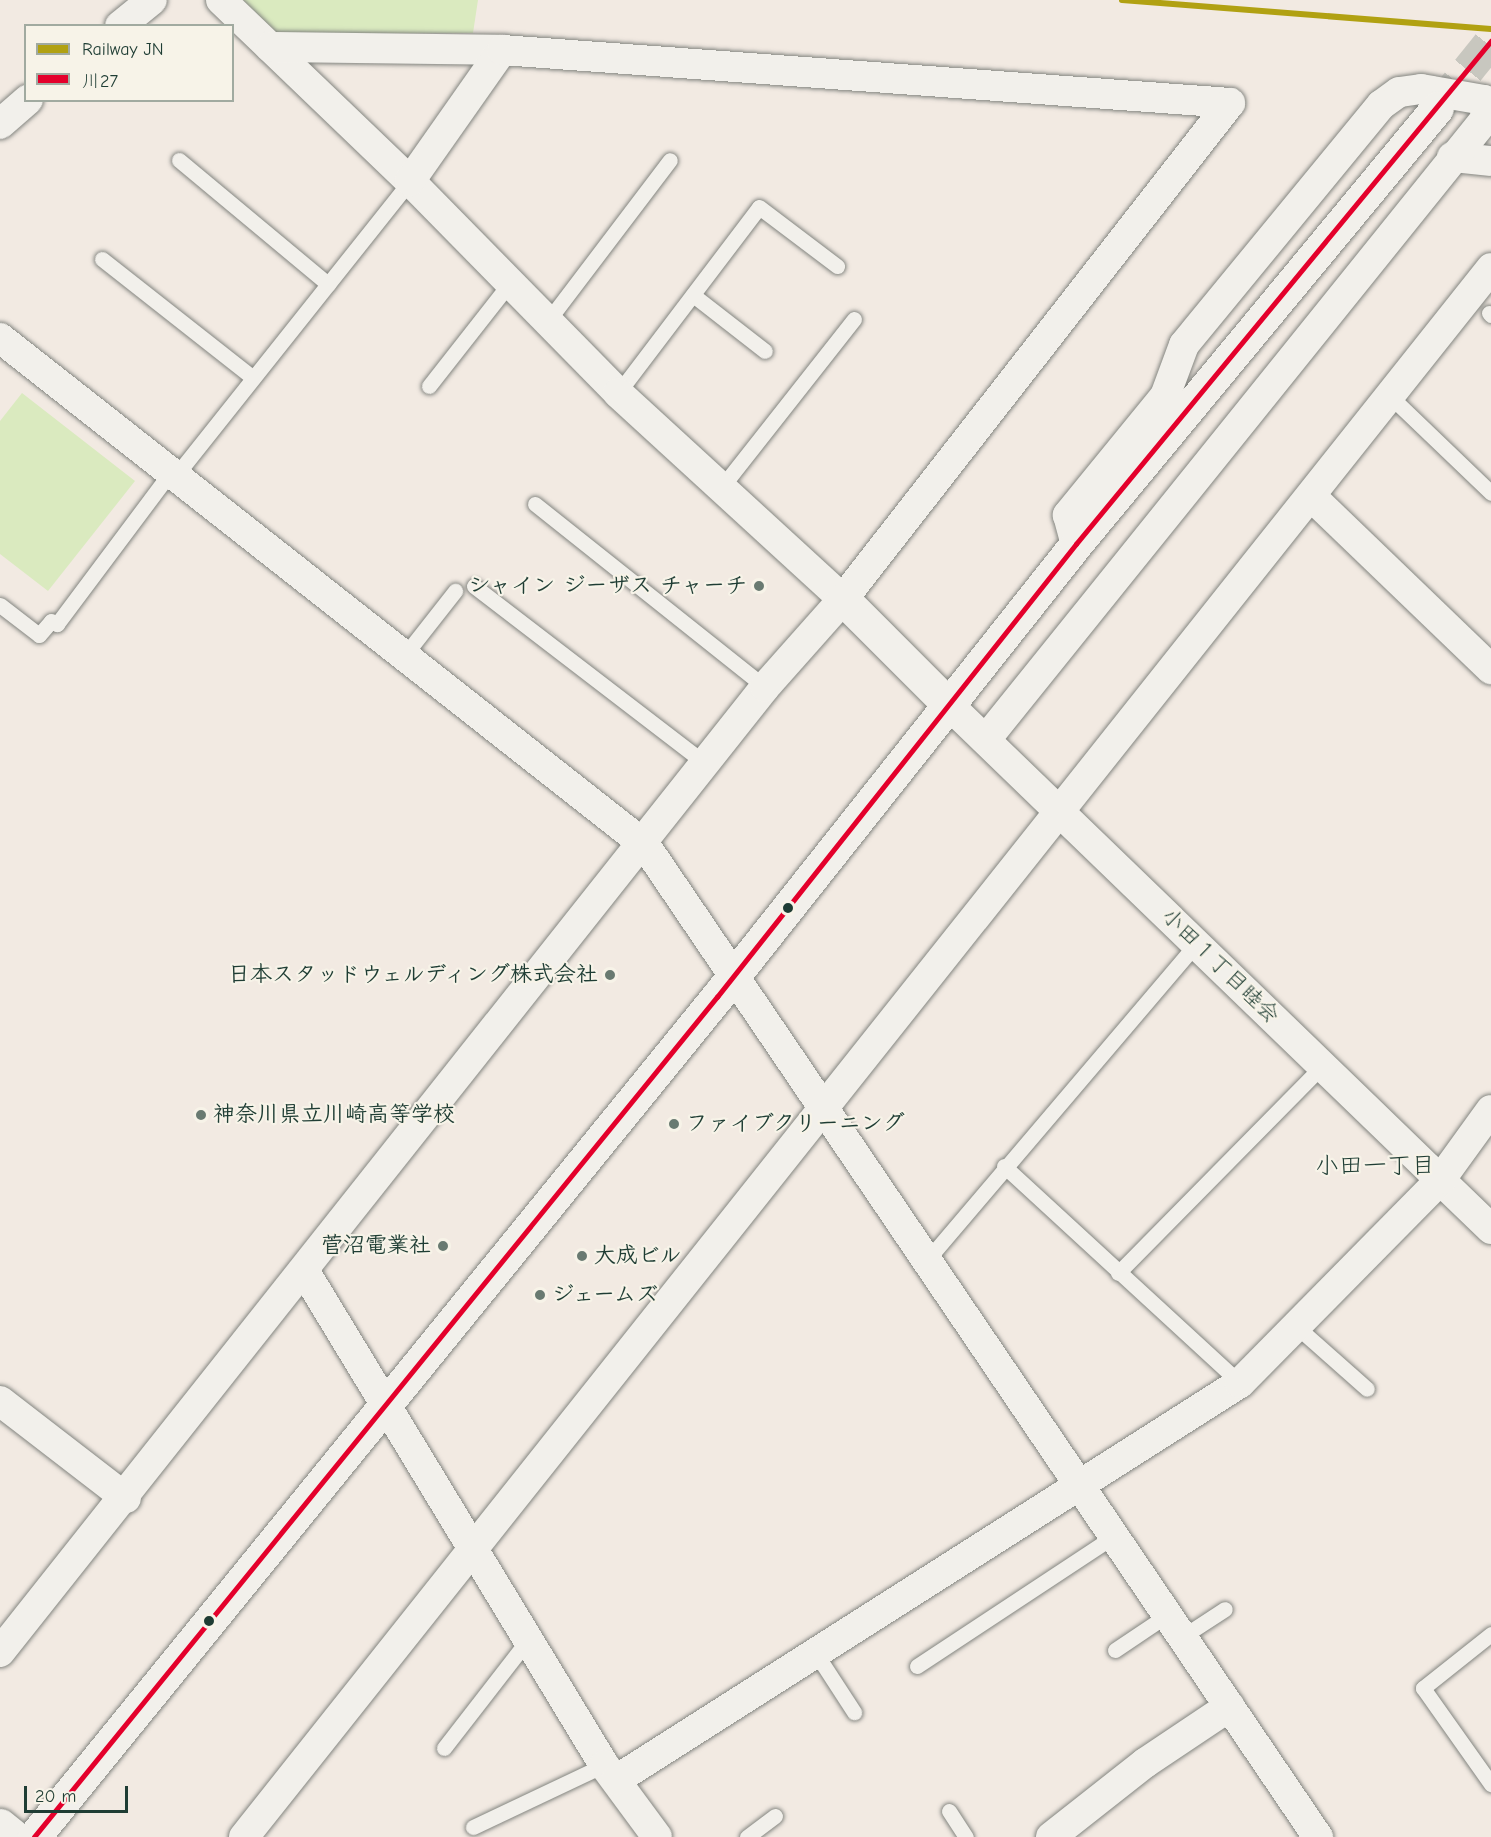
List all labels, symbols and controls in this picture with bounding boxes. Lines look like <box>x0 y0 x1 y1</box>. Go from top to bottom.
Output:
legend <box>24 24 234 102</box>
text: Railway JN <box>82 39 164 60</box>
text: 川27 <box>82 71 118 92</box>
place label: シャイン ジーザス チャーチ <box>467 573 747 599</box>
marker: シャイン ジーザス チャーチ <box>752 579 766 593</box>
unlabelled marker <box>782 902 794 914</box>
street label: 小田１丁目睦会 <box>1155 903 1285 1029</box>
place label: 日本スタッドウェルディング株式会社 <box>224 962 598 988</box>
marker: 日本スタッドウェルディング株式会社 <box>603 968 617 982</box>
place label: 神奈川県立川崎高等学校 <box>213 1102 455 1128</box>
marker: 神奈川県立川崎高等学校 <box>194 1108 208 1122</box>
place label: ファイブクリーニング <box>686 1111 906 1137</box>
marker: ファイブクリーニング <box>667 1117 681 1131</box>
district label: 小田一丁目 <box>1315 1152 1435 1180</box>
place label: 菅沼電業社 <box>321 1233 431 1259</box>
marker: 菅沼電業社 <box>436 1239 450 1253</box>
place label: 大成ビル <box>594 1243 682 1269</box>
marker: 大成ビル <box>575 1249 589 1263</box>
place label: ジェームズ <box>552 1282 661 1308</box>
marker: ジェームズ <box>533 1288 547 1302</box>
unlabelled marker <box>203 1615 215 1627</box>
scale bar <box>27 1774 130 1812</box>
text: 20 m <box>35 1786 76 1807</box>

